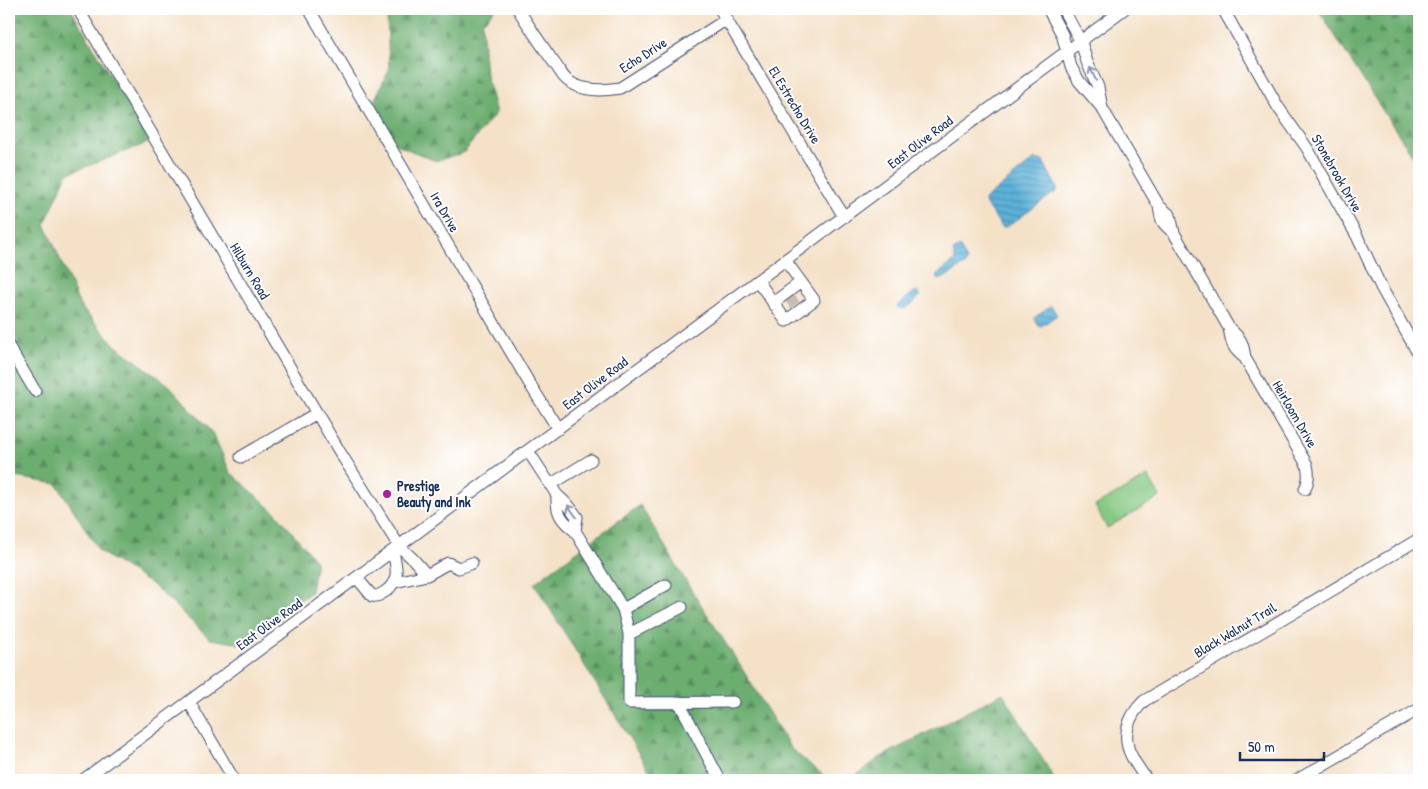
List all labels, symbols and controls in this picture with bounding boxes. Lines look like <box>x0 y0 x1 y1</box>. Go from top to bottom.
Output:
street label: Echo Drive <box>615 32 670 77</box>
street label: El Estrecho Drive <box>765 63 826 147</box>
one-way arrow <box>1087 67 1097 82</box>
street label: East Olive Road <box>883 110 957 172</box>
street label: Stonebrook Drive <box>1308 130 1368 215</box>
street label: Ira Drive <box>426 188 465 236</box>
street label: Hilburn Road <box>226 239 275 303</box>
street label: East Olive Road <box>558 351 632 413</box>
street label: Heirloom Drive <box>1269 377 1323 451</box>
place label: Prestige Beauty and Ink <box>397 476 471 513</box>
marker: Prestige Beauty and Ink <box>381 488 393 500</box>
one-way arrow <box>567 504 577 518</box>
street label: East Olive Road <box>232 593 306 654</box>
street label: Black Walnut Trail <box>1190 597 1280 662</box>
scale bar <box>1240 729 1324 761</box>
text: 50 m <box>1248 736 1275 757</box>

